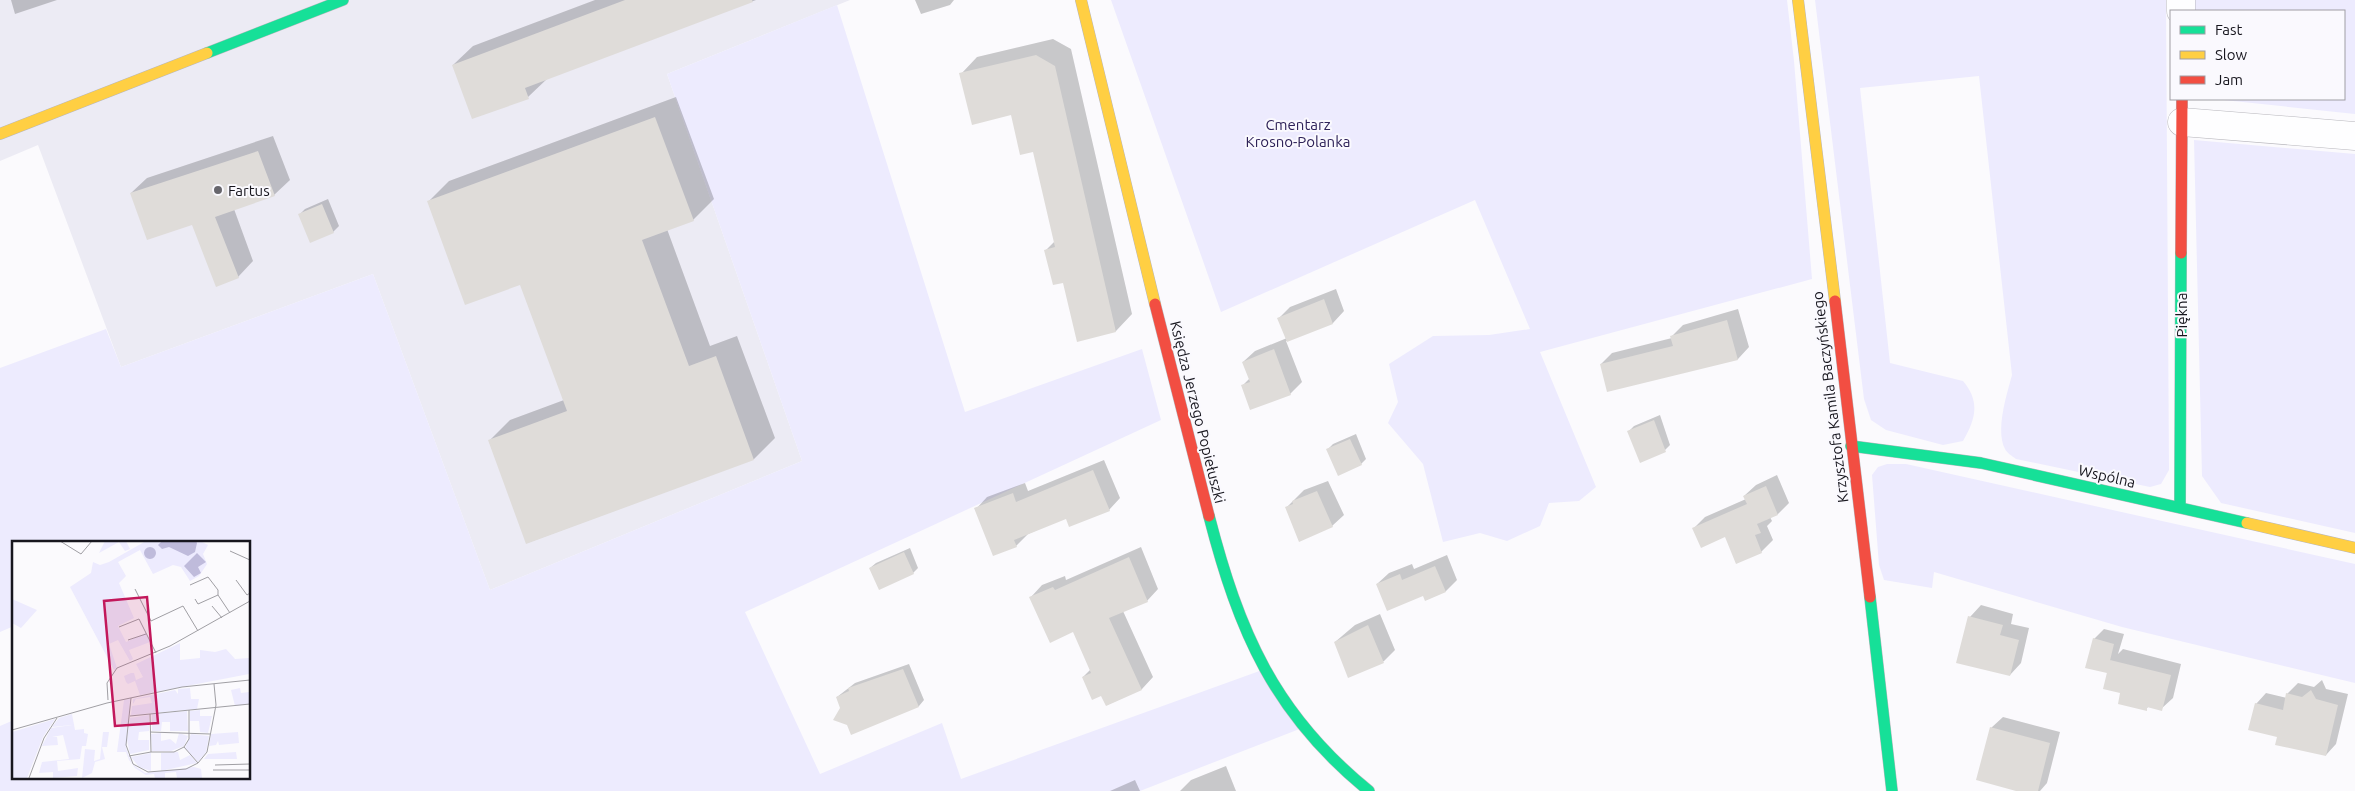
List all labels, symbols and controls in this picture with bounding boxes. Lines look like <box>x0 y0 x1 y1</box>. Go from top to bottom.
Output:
legend <box>2170 10 2345 100</box>
text: Fast <box>2215 21 2243 38</box>
text: Slow <box>2215 46 2248 63</box>
text: Jam <box>2215 71 2243 88</box>
park label: Cmentarz Krosno-Polanka <box>1246 116 1350 150</box>
place label: Fartus <box>228 182 270 199</box>
marker: Fartus <box>212 184 224 196</box>
street label: Krzysztofa Kamila Baczyńskiego <box>1809 290 1851 504</box>
street label: Piękna <box>2173 293 2190 337</box>
street label: Księdza Jerzego Popiełuszki <box>1167 319 1229 505</box>
street label: Wspólna <box>2077 461 2137 491</box>
inset map <box>12 541 250 778</box>

